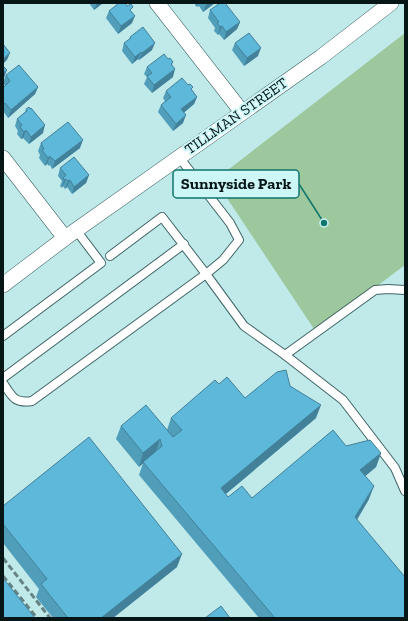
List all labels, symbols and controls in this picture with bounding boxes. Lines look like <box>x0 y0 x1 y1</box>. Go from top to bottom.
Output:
street label: TILLMAN STREET <box>181 74 291 158</box>
callout: Sunnyside Park <box>173 170 299 198</box>
text: Sunnyside Park <box>181 174 291 193</box>

